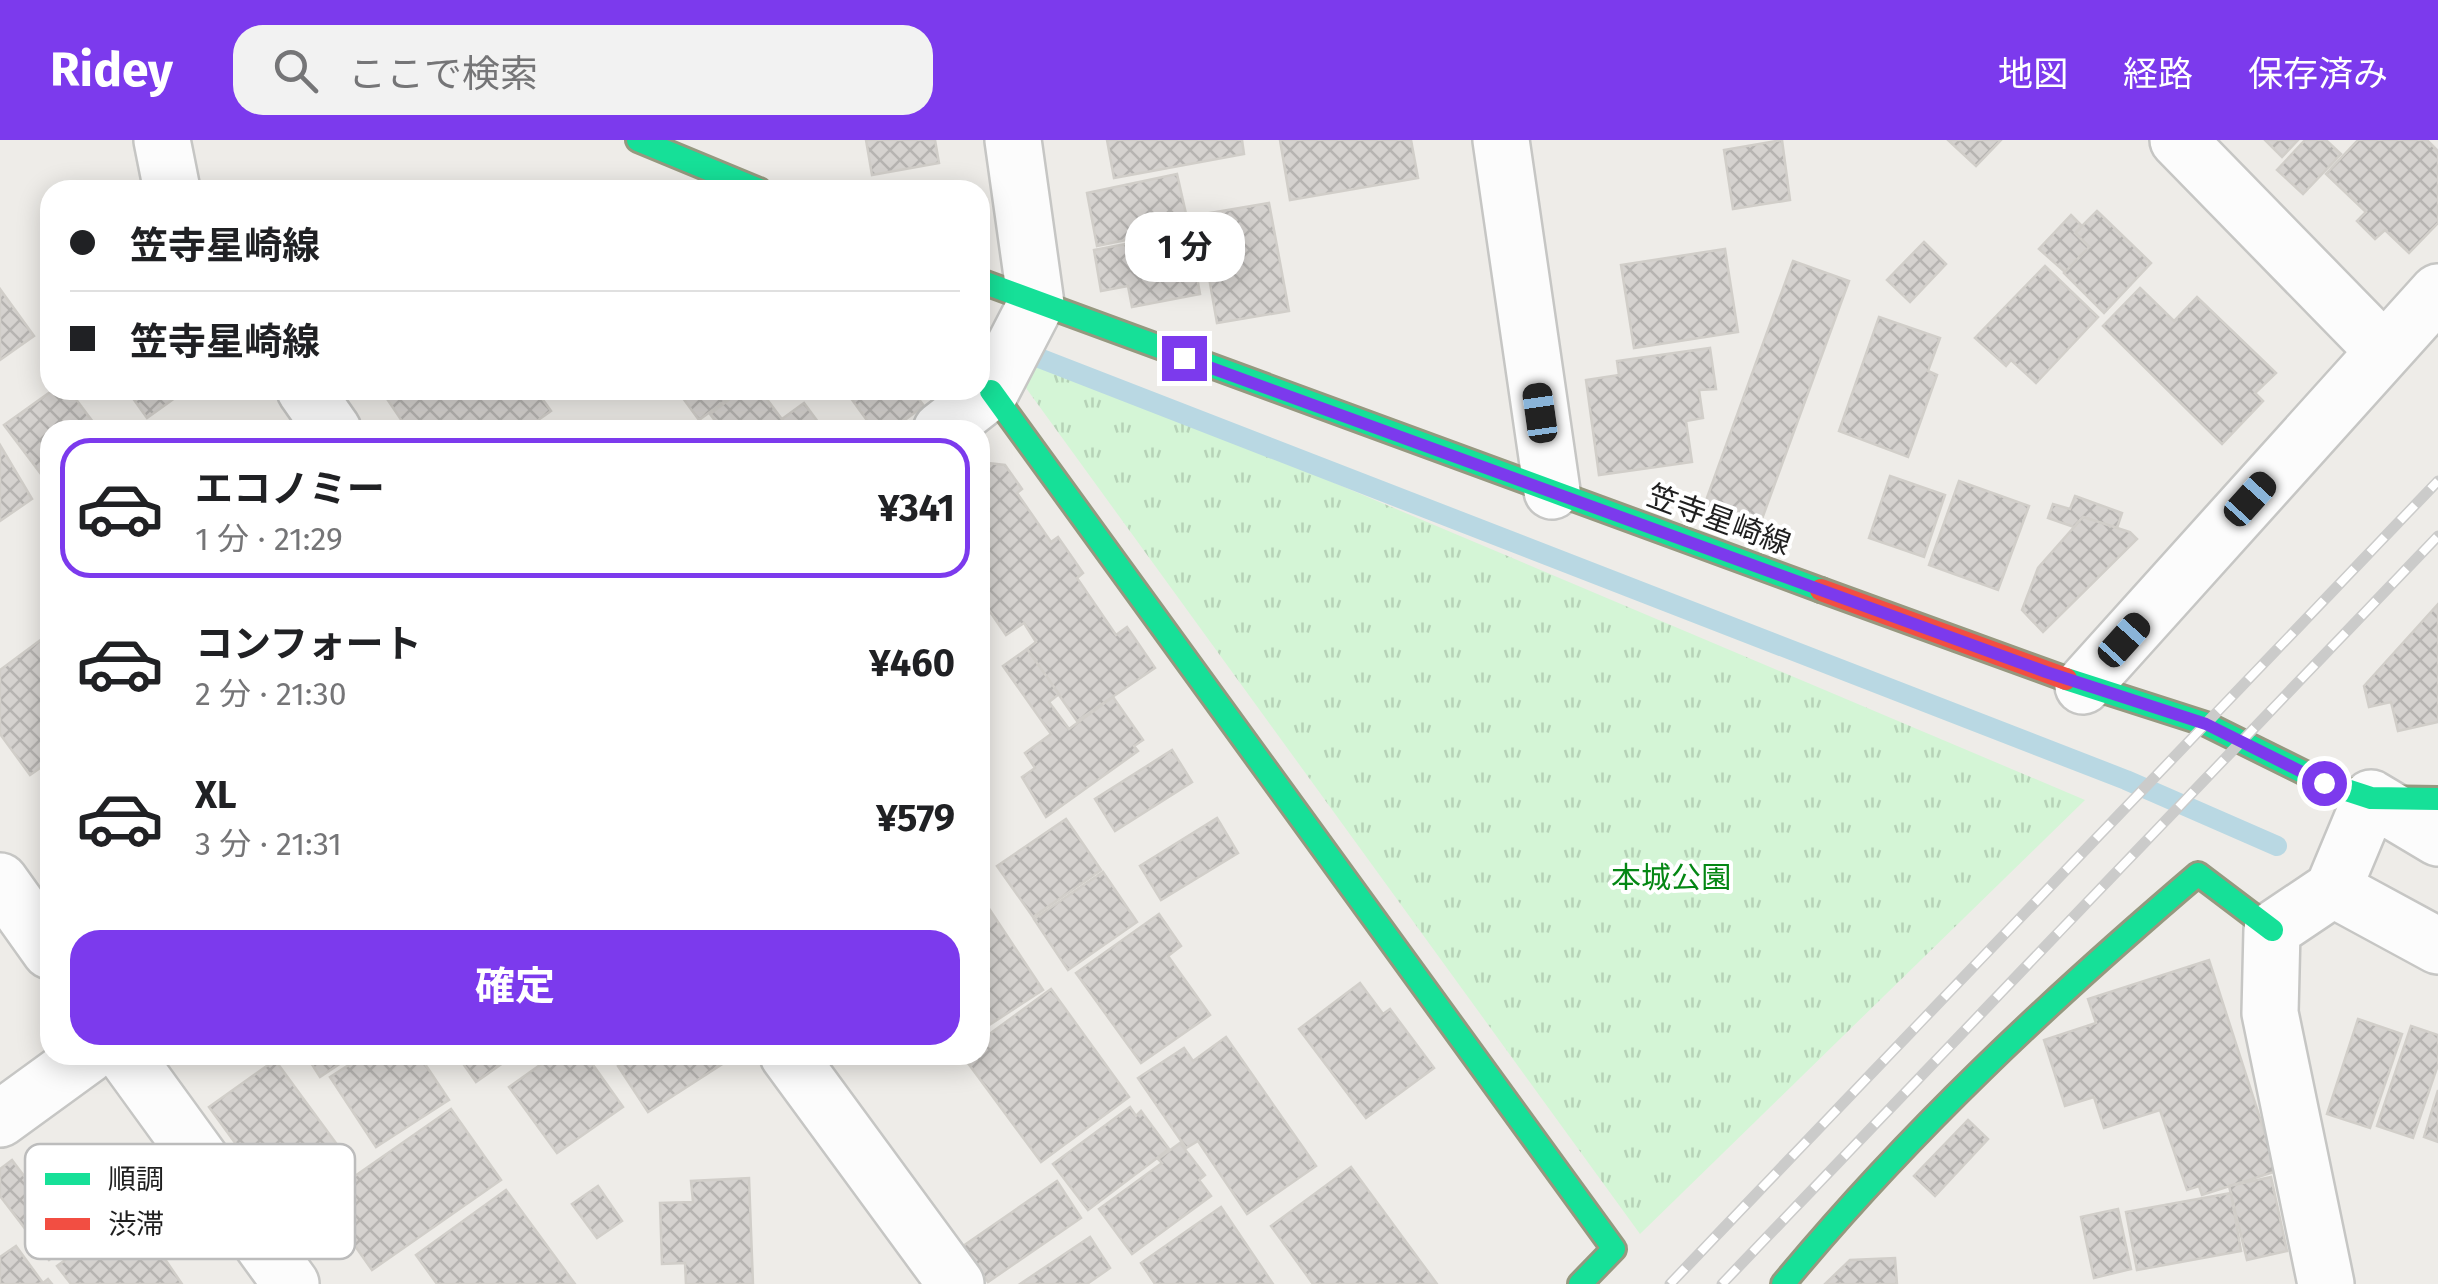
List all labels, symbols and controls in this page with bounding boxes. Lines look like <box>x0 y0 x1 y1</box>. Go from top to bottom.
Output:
search box <box>233 25 933 115</box>
text: Ridey <box>50 41 173 99</box>
icon: search <box>268 43 323 98</box>
text: ここで検索 <box>348 51 538 97</box>
text: 地図 <box>1998 53 2068 95</box>
text: 経路 <box>2123 53 2193 95</box>
text: 保存済み <box>2248 53 2388 95</box>
callout: 1 分 <box>1124 213 1244 283</box>
text: 笠寺星崎線 <box>130 223 320 269</box>
text: 1 分 <box>1158 228 1212 266</box>
text: 笠寺星崎線 <box>130 319 320 365</box>
route end <box>1162 336 1207 381</box>
car <box>1521 381 1559 445</box>
icon: car <box>75 463 165 553</box>
text: エコノミー <box>195 466 385 512</box>
car <box>2219 467 2281 531</box>
street label: 笠寺星崎線 <box>1642 477 1796 563</box>
text: ¥341 <box>878 485 955 531</box>
text: 1 分 · 21:29 <box>195 520 343 558</box>
car <box>2093 608 2155 672</box>
icon: car <box>75 618 165 708</box>
text: コンフォート <box>195 621 422 667</box>
text: ¥460 <box>869 640 955 686</box>
text: 2 分 · 21:30 <box>195 675 347 713</box>
route start <box>2302 761 2347 806</box>
text: XL <box>195 772 237 818</box>
icon: car <box>75 773 165 863</box>
text: ¥579 <box>876 795 955 841</box>
text: 3 分 · 21:31 <box>195 825 342 863</box>
park label: 本城公園 <box>1611 860 1731 896</box>
button: 確定 <box>70 930 960 1045</box>
legend <box>25 1144 355 1259</box>
text: 順調 <box>108 1163 164 1196</box>
text: 渋滞 <box>108 1208 164 1241</box>

